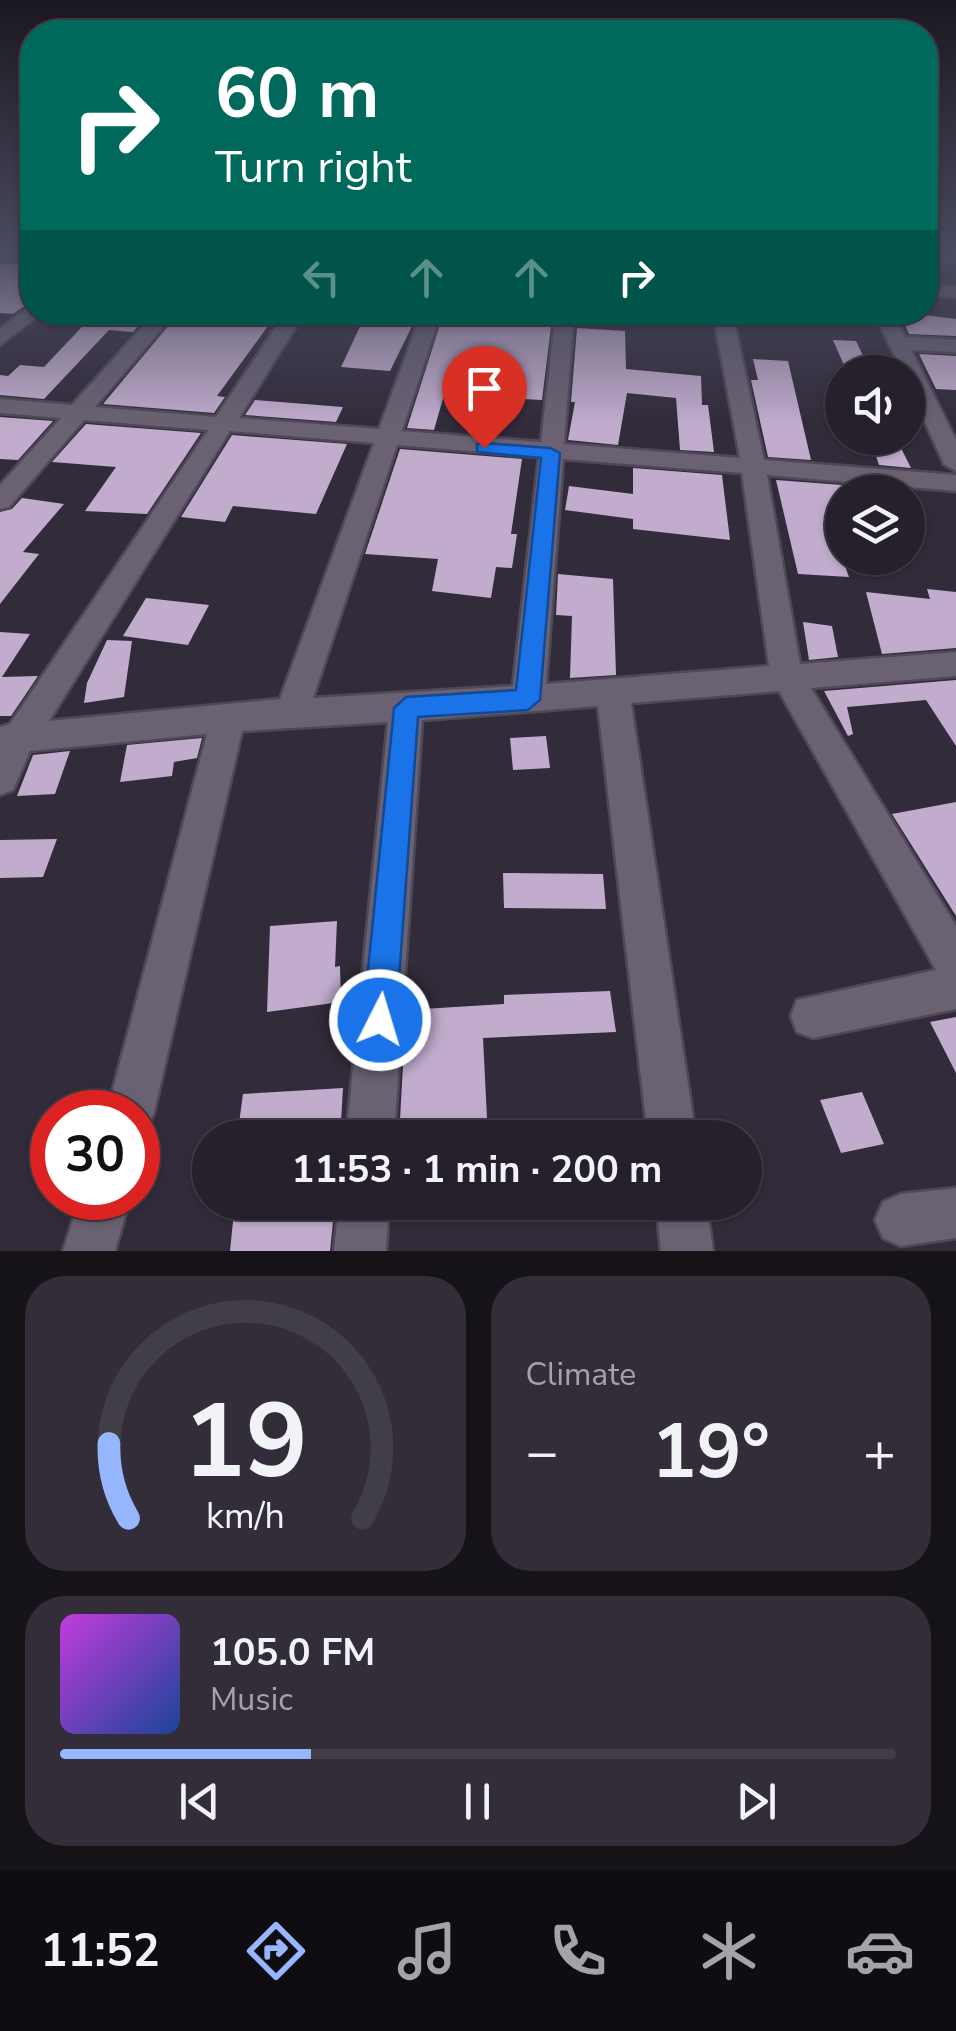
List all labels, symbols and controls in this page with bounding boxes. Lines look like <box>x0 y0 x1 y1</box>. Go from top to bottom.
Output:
text: 60 m <box>215 46 379 142</box>
icon: right <box>50 60 180 190</box>
text: Turn right <box>215 137 412 198</box>
icon: left <box>294 250 349 305</box>
icon: ahead <box>399 250 454 305</box>
icon: ahead <box>504 250 559 305</box>
icon: right <box>609 250 664 305</box>
pin <box>442 346 527 449</box>
map controls <box>825 355 925 575</box>
button: sound <box>825 355 925 455</box>
icon: arrive <box>457 361 512 416</box>
button: layers <box>825 475 925 575</box>
position arrow <box>328 968 432 1072</box>
speed limit sign: 30 <box>30 1090 160 1220</box>
text: 11:53 · 1 min · 200 m <box>292 1144 662 1195</box>
text: Climate <box>526 1353 636 1396</box>
text: 19 <box>183 1371 308 1513</box>
text: 19° <box>652 1401 770 1503</box>
text: − <box>526 1415 559 1490</box>
text: + <box>863 1415 896 1490</box>
text: km/h <box>206 1492 285 1541</box>
text: 105.0 FM <box>210 1627 375 1678</box>
text: Music <box>210 1678 293 1721</box>
icon: previous <box>172 1774 227 1829</box>
icon: pause <box>450 1774 505 1829</box>
icon: next <box>729 1774 784 1829</box>
icon: directions <box>241 1916 311 1986</box>
icon: music <box>392 1916 462 1986</box>
icon: phone <box>543 1916 613 1986</box>
icon: climate <box>694 1916 764 1986</box>
icon: car <box>845 1916 915 1986</box>
text: 11:52 <box>41 1921 160 1982</box>

